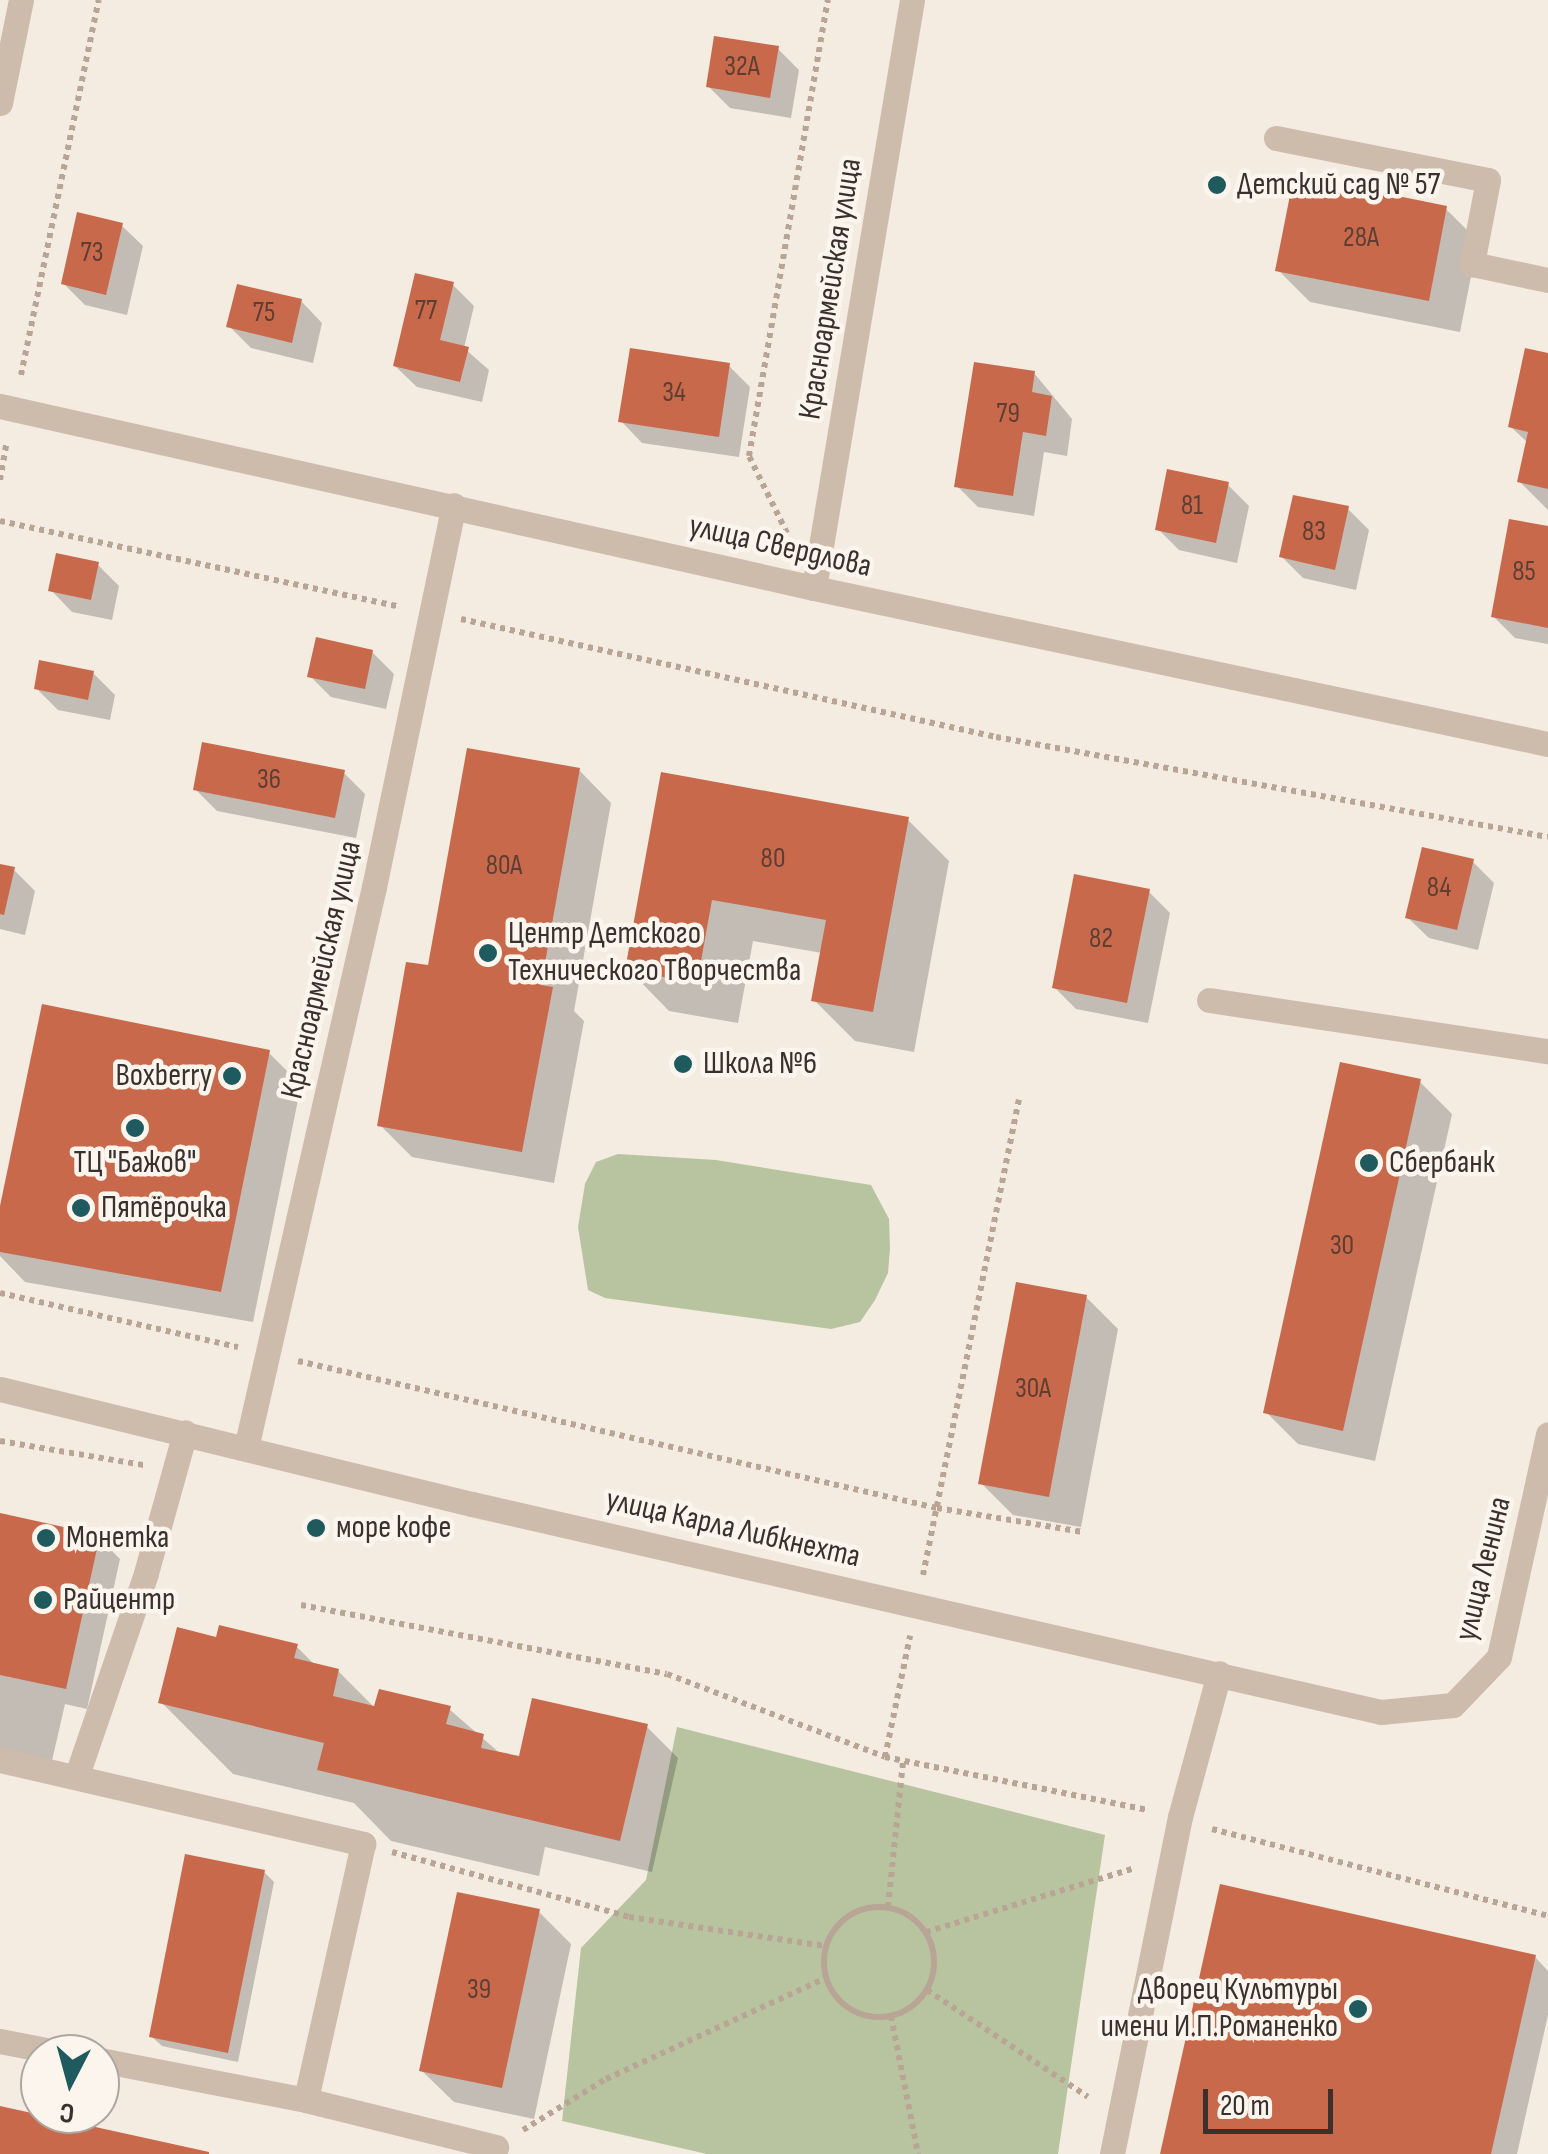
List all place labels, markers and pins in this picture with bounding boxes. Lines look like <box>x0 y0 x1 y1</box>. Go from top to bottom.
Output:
place label: Детский сад № 57 <box>1237 166 1440 204</box>
marker: Детский сад № 57 <box>1206 174 1228 196</box>
place label: Центр Детского Технического Творчества <box>508 916 801 991</box>
marker: Центр Детского Технического Творчества <box>477 942 499 964</box>
place label: Школа №6 <box>703 1045 817 1083</box>
marker: Школа №6 <box>672 1053 694 1075</box>
place label: Boxberry <box>116 1057 212 1095</box>
marker: Boxberry <box>221 1065 243 1087</box>
marker: ТЦ "Бажов" <box>124 1117 146 1139</box>
place label: ТЦ "Бажов" <box>74 1144 196 1182</box>
place label: Сбербанк <box>1389 1144 1495 1182</box>
marker: Сбербанк <box>1358 1152 1380 1174</box>
place label: Пятёрочка <box>101 1189 227 1227</box>
marker: Пятёрочка <box>70 1197 92 1219</box>
place label: море кофе <box>336 1509 451 1547</box>
marker: море кофе <box>305 1517 327 1539</box>
place label: Монетка <box>66 1519 169 1557</box>
marker: Монетка <box>35 1527 57 1549</box>
place label: Райцентр <box>63 1581 175 1619</box>
marker: Райцентр <box>32 1589 54 1611</box>
place label: Дворец Культуры имени И.П.Романенко <box>1100 1972 1338 2047</box>
marker: Дворец Культуры имени И.П.Романенко <box>1347 1998 1369 2020</box>

